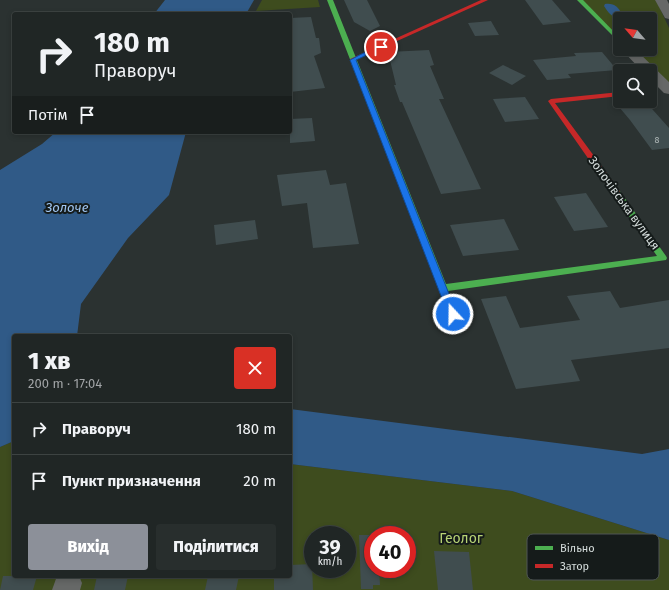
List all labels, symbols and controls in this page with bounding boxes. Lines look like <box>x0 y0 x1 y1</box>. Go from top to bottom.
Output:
north arrow <box>613 12 657 56</box>
map controls <box>613 12 657 108</box>
text: 180 m <box>94 26 170 59</box>
icon: right <box>28 28 80 80</box>
pin <box>364 30 398 64</box>
icon: arrive <box>370 36 392 58</box>
text: Праворуч <box>94 60 176 82</box>
button: search <box>613 64 657 108</box>
icon: arrive <box>76 104 98 126</box>
text: Потім <box>28 106 68 124</box>
house number: 8 <box>655 135 660 145</box>
street label: Золочівська вулиця <box>586 154 662 252</box>
water label: Золоче <box>45 200 89 215</box>
position arrow <box>432 293 474 335</box>
text: 1 хв <box>28 347 71 375</box>
button: close <box>234 347 276 389</box>
text: 200 m · 17:04 <box>28 376 102 391</box>
icon: right <box>28 418 50 440</box>
text: Праворуч <box>62 420 131 438</box>
text: 180 m <box>236 420 276 438</box>
icon: arrive <box>28 470 50 492</box>
text: Пункт призначення <box>62 472 201 490</box>
text: 20 m <box>243 472 276 490</box>
button: Вихід <box>28 524 148 570</box>
button: Поділитися <box>156 524 276 570</box>
speed limit sign: 40 <box>364 526 416 578</box>
park label: Геолог <box>439 530 483 547</box>
legend <box>527 534 659 580</box>
text: 39 <box>319 535 341 559</box>
text: Вільно <box>560 542 595 555</box>
text: km/h <box>318 556 342 568</box>
text: Затор <box>560 560 589 573</box>

